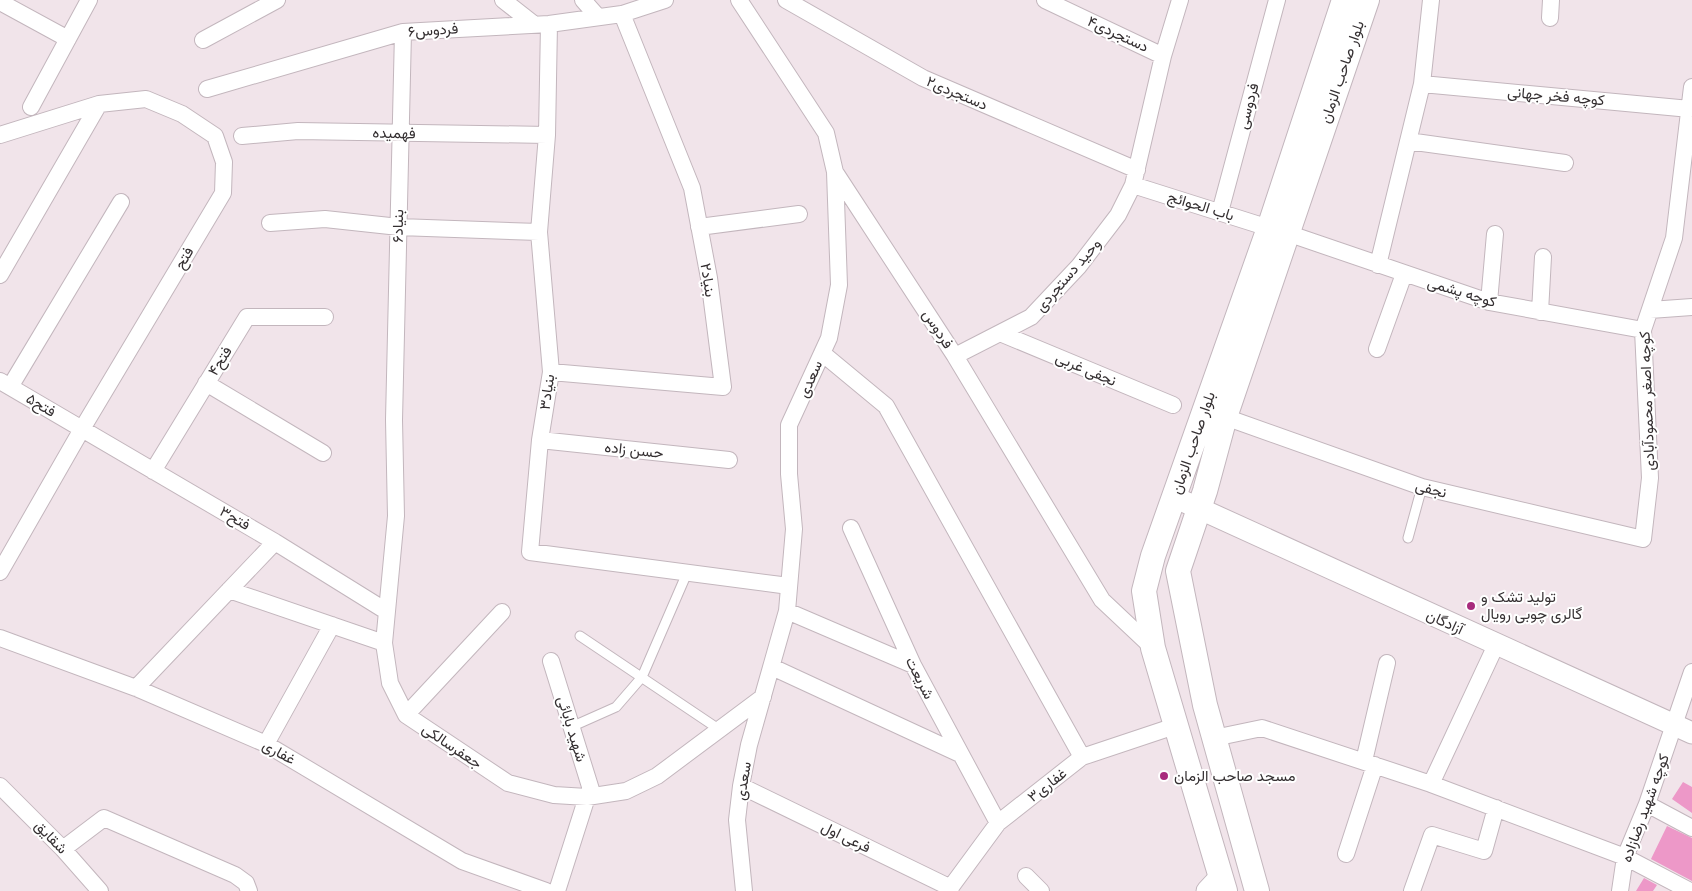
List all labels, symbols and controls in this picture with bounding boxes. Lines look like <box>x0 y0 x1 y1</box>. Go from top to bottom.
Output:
street label: دستجردی۴ <box>1084 12 1152 57</box>
street label: بلوار صاحب الزمان <box>1316 18 1368 126</box>
street label: فردوس۶ <box>407 19 459 42</box>
street label: دستجردی۲ <box>923 72 990 115</box>
street label: فردوسی <box>1233 81 1264 131</box>
street label: کوچه فخر جهانی <box>1507 83 1606 110</box>
street label: فهمیده <box>372 124 416 142</box>
street label: باب الحوائج <box>1165 187 1236 227</box>
street label: بنیاد۶ <box>389 209 407 243</box>
street label: وحید دستجردی <box>1031 235 1105 316</box>
street label: فتح <box>170 244 199 273</box>
street label: بنیاد۲ <box>696 262 720 298</box>
street label: کوچه پشمی <box>1425 273 1499 312</box>
street label: فردوس <box>918 306 957 353</box>
street label: کوچه اصغر محمودآبادی <box>1636 331 1659 471</box>
street label: فتح۴ <box>204 343 238 380</box>
street label: نجفی غربی <box>1052 348 1119 391</box>
street label: سعدی <box>794 357 827 401</box>
street label: بنیاد۳ <box>536 373 558 411</box>
street label: فتح۵ <box>22 389 59 423</box>
street label: بلوار صاحب الزمان <box>1167 389 1219 497</box>
street label: حسن زاده <box>604 438 664 463</box>
street label: نجفی <box>1413 476 1449 503</box>
street label: فتح۳ <box>215 502 254 536</box>
place label: تولید تشک و گالری چوبی رویال <box>1481 588 1582 624</box>
marker: تولید تشک و گالری چوبی رویال <box>1465 600 1477 612</box>
street label: آزادگان <box>1424 606 1468 639</box>
street label: شریعت <box>902 654 938 702</box>
street label: شهید بابائی <box>553 694 591 764</box>
street label: جعفرسالکی <box>418 719 485 773</box>
street label: غفاری <box>259 736 299 769</box>
street label: کوچه شهید رضازاده <box>1617 751 1674 865</box>
street label: سعدی <box>731 760 756 802</box>
street label: غفاری۳ <box>1024 764 1071 807</box>
place label: مسجد صاحب الزمان <box>1174 767 1296 785</box>
marker: مسجد صاحب الزمان <box>1158 770 1170 782</box>
street label: شقایق <box>30 817 71 858</box>
street label: فرعی اول <box>818 817 874 858</box>

